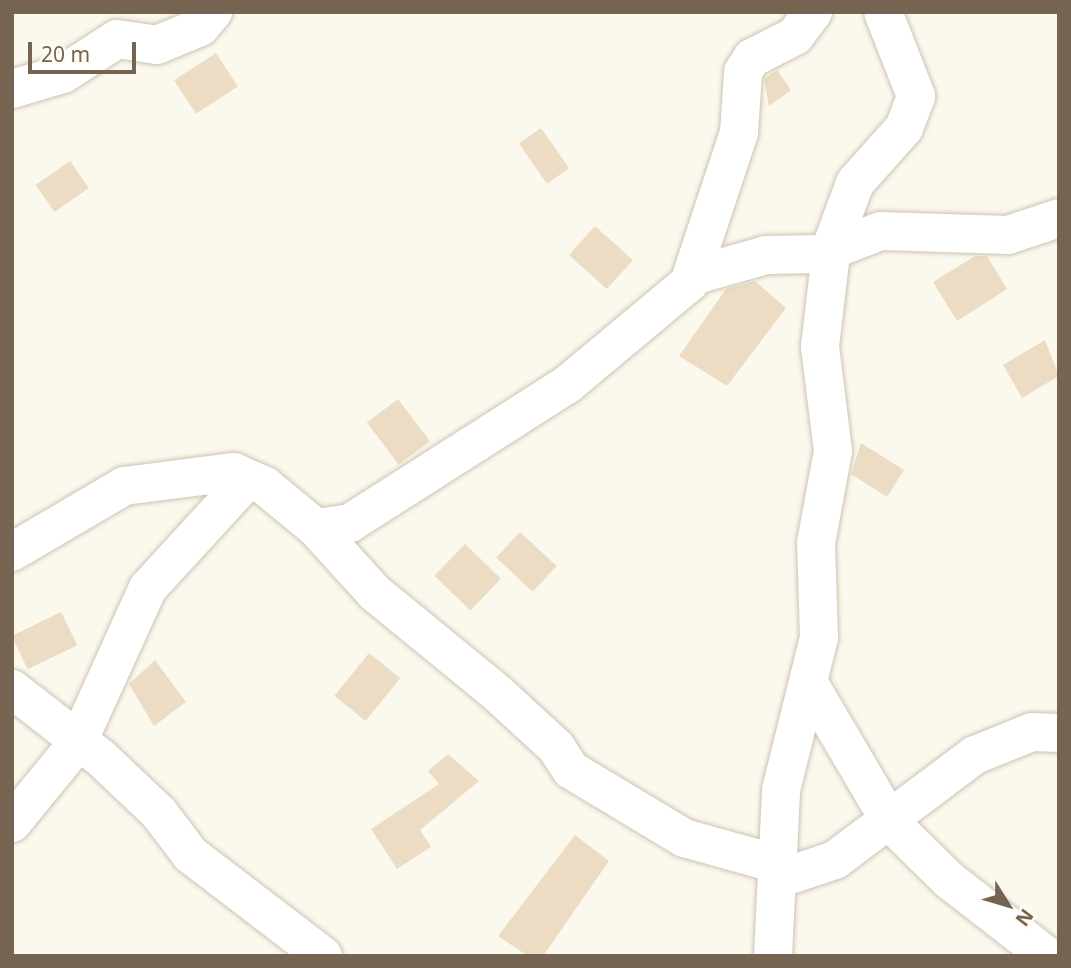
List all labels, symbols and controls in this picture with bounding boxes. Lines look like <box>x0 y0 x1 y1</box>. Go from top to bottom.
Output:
scale bar <box>32 28 140 72</box>
text: 20 m <box>41 40 90 68</box>
north arrow <box>973 870 1043 940</box>
text: N <box>1010 904 1040 932</box>

